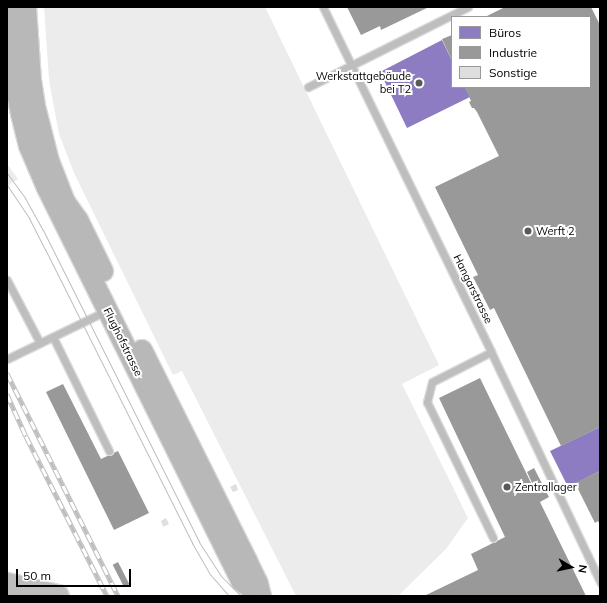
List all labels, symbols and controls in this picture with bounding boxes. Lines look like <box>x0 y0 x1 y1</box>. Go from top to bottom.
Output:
legend <box>451 16 591 88</box>
text: Büros <box>489 25 521 40</box>
text: Industrie <box>489 45 537 60</box>
text: Sonstige <box>489 65 537 80</box>
place label: Werkstattgebäude bei T2 <box>316 70 411 96</box>
marker: Werkstattgebäude bei T2 <box>414 78 424 88</box>
place label: Werft 2 <box>536 224 575 238</box>
marker: Werft 2 <box>523 226 533 236</box>
street label: Hangarstrasse <box>451 252 495 326</box>
street label: Flughofstrasse <box>101 305 145 379</box>
place label: Zentrallager <box>515 480 577 494</box>
marker: Zentrallager <box>502 482 512 492</box>
north arrow <box>551 547 591 587</box>
scale bar <box>18 561 133 587</box>
text: N <box>575 564 590 574</box>
text: 50 m <box>23 568 51 583</box>

